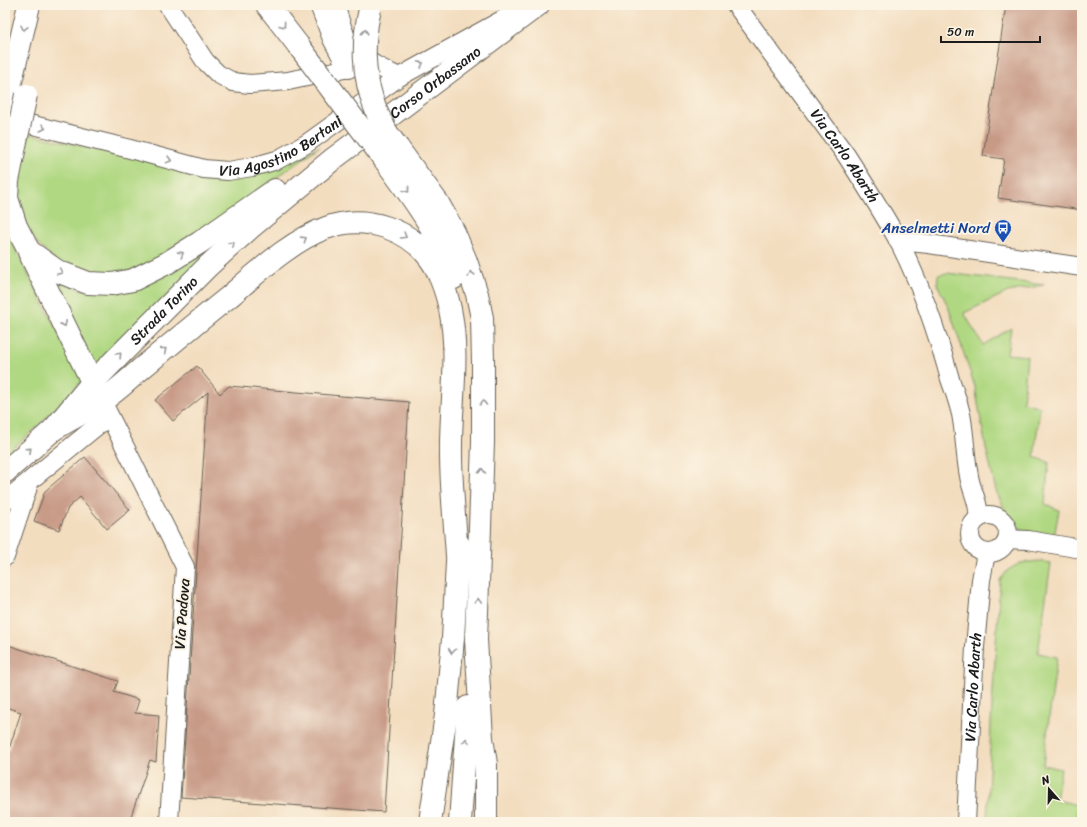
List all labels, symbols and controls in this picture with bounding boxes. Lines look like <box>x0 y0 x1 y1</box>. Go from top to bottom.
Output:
scale bar <box>941 18 1040 44</box>
one-way arrow <box>278 20 285 27</box>
text: 50 m <box>947 21 974 43</box>
one-way arrow <box>20 24 28 31</box>
one-way arrow <box>361 29 370 35</box>
street label: Corso Orbassano <box>384 39 487 126</box>
one-way arrow <box>417 62 424 69</box>
street label: Via Carlo Abarth <box>803 103 886 208</box>
street label: Via Agostino Bertani <box>218 108 349 184</box>
one-way arrow <box>40 123 46 131</box>
one-way arrow <box>166 155 172 163</box>
one-way arrow <box>402 186 410 193</box>
place label: Anselmetti Nord <box>880 215 991 241</box>
bus stop icon: Anselmetti Nord <box>993 218 1013 243</box>
one-way arrow <box>400 231 407 238</box>
one-way arrow <box>300 236 307 243</box>
one-way arrow <box>227 241 235 249</box>
one-way arrow <box>177 251 184 259</box>
one-way arrow <box>56 267 63 275</box>
street label: Strada Torino <box>123 269 205 351</box>
one-way arrow <box>467 271 476 278</box>
one-way arrow <box>59 320 67 327</box>
one-way arrow <box>160 347 167 354</box>
one-way arrow <box>114 352 122 360</box>
one-way arrow <box>479 400 487 406</box>
one-way arrow <box>25 448 32 455</box>
one-way arrow <box>478 468 486 474</box>
street label: Via Padova <box>167 577 197 650</box>
one-way arrow <box>473 598 482 604</box>
street label: Via Carlo Abarth <box>957 631 989 742</box>
one-way arrow <box>447 648 456 654</box>
one-way arrow <box>462 738 471 744</box>
north arrow <box>1029 769 1069 809</box>
text: N <box>1038 770 1053 791</box>

